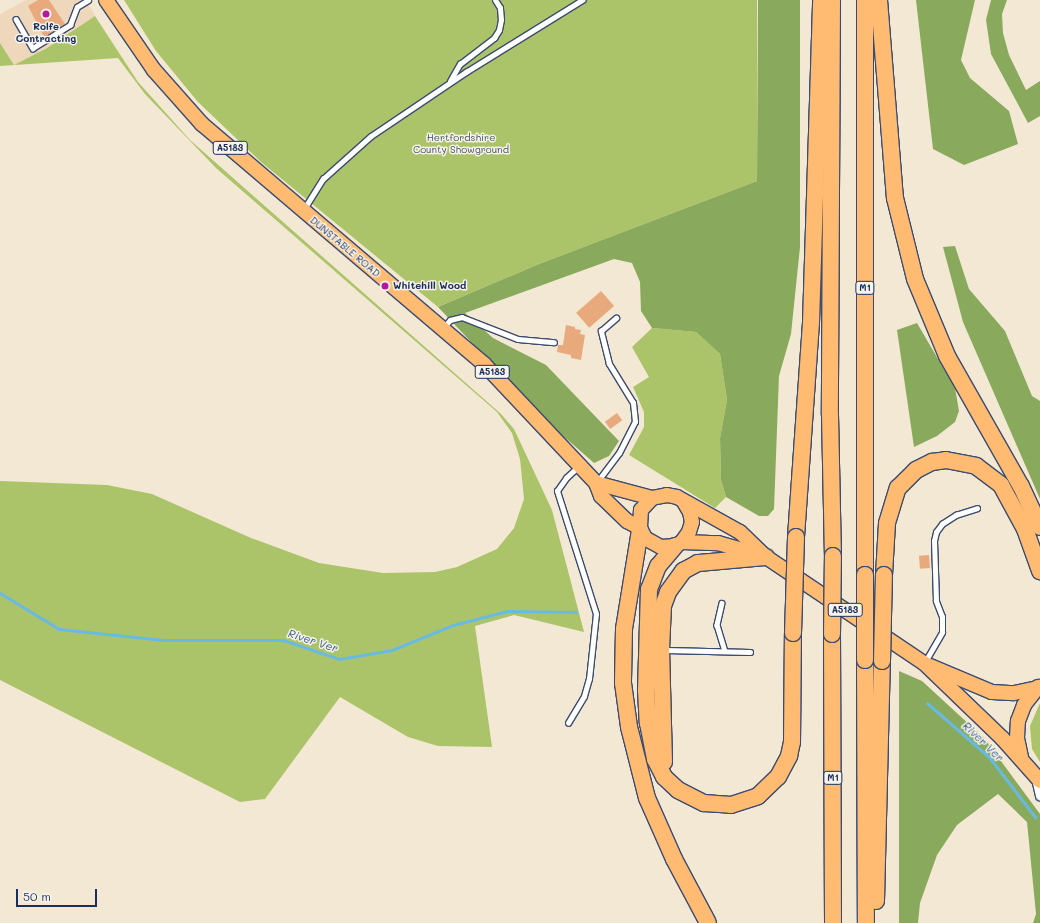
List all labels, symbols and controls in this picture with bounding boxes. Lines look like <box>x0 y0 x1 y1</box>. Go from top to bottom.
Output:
marker: Rolfe Contracting <box>41 9 51 19</box>
place label: Rolfe Contracting <box>16 20 76 44</box>
park label: Hertfordshire County Showground <box>413 131 509 154</box>
road number: A5183 <box>212 141 248 155</box>
street label: DUNSTABLE ROAD <box>308 214 382 280</box>
place label: Whitehill Wood <box>393 280 466 292</box>
marker: Whitehill Wood <box>380 281 390 291</box>
road number: M1 <box>855 281 875 295</box>
road number: A5183 <box>474 365 510 379</box>
road number: A5183 <box>827 603 863 617</box>
water label: River Ver <box>286 627 340 655</box>
water label: River Ver <box>960 719 1006 765</box>
road number: M1 <box>823 771 843 785</box>
scale bar <box>18 881 99 907</box>
text: 50 m <box>23 888 51 904</box>

